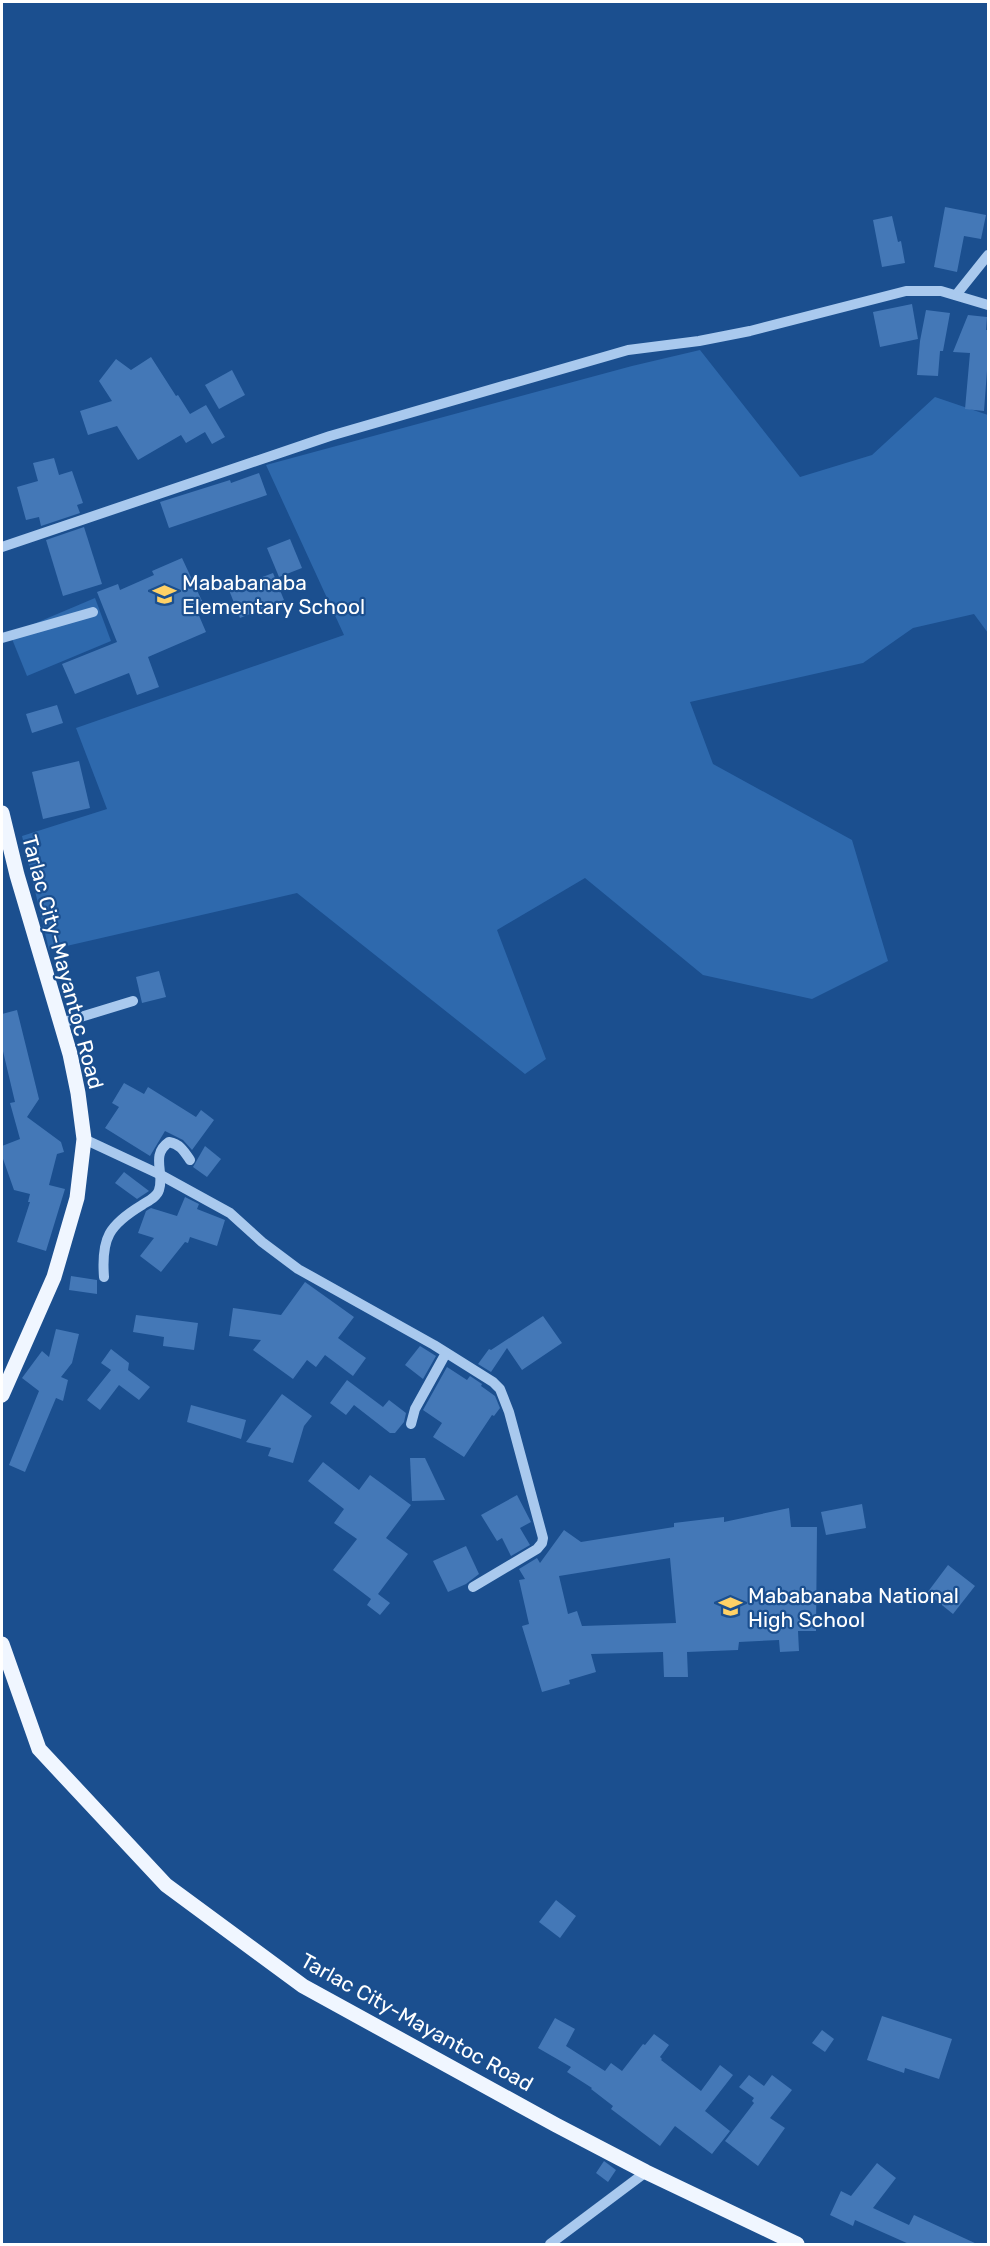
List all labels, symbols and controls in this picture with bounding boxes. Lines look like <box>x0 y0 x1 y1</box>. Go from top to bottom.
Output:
place label: Mababanaba Elementary School <box>182 570 365 619</box>
school or university icon: Mababanaba Elementary School <box>151 581 177 607</box>
street label: Tarlac City-Mayantoc Road <box>17 832 109 1092</box>
place label: Mababanaba National High School <box>748 1583 959 1632</box>
school or university icon: Mababanaba National High School <box>717 1594 743 1620</box>
street label: Tarlac City-Mayantoc Road <box>296 1948 538 2096</box>

